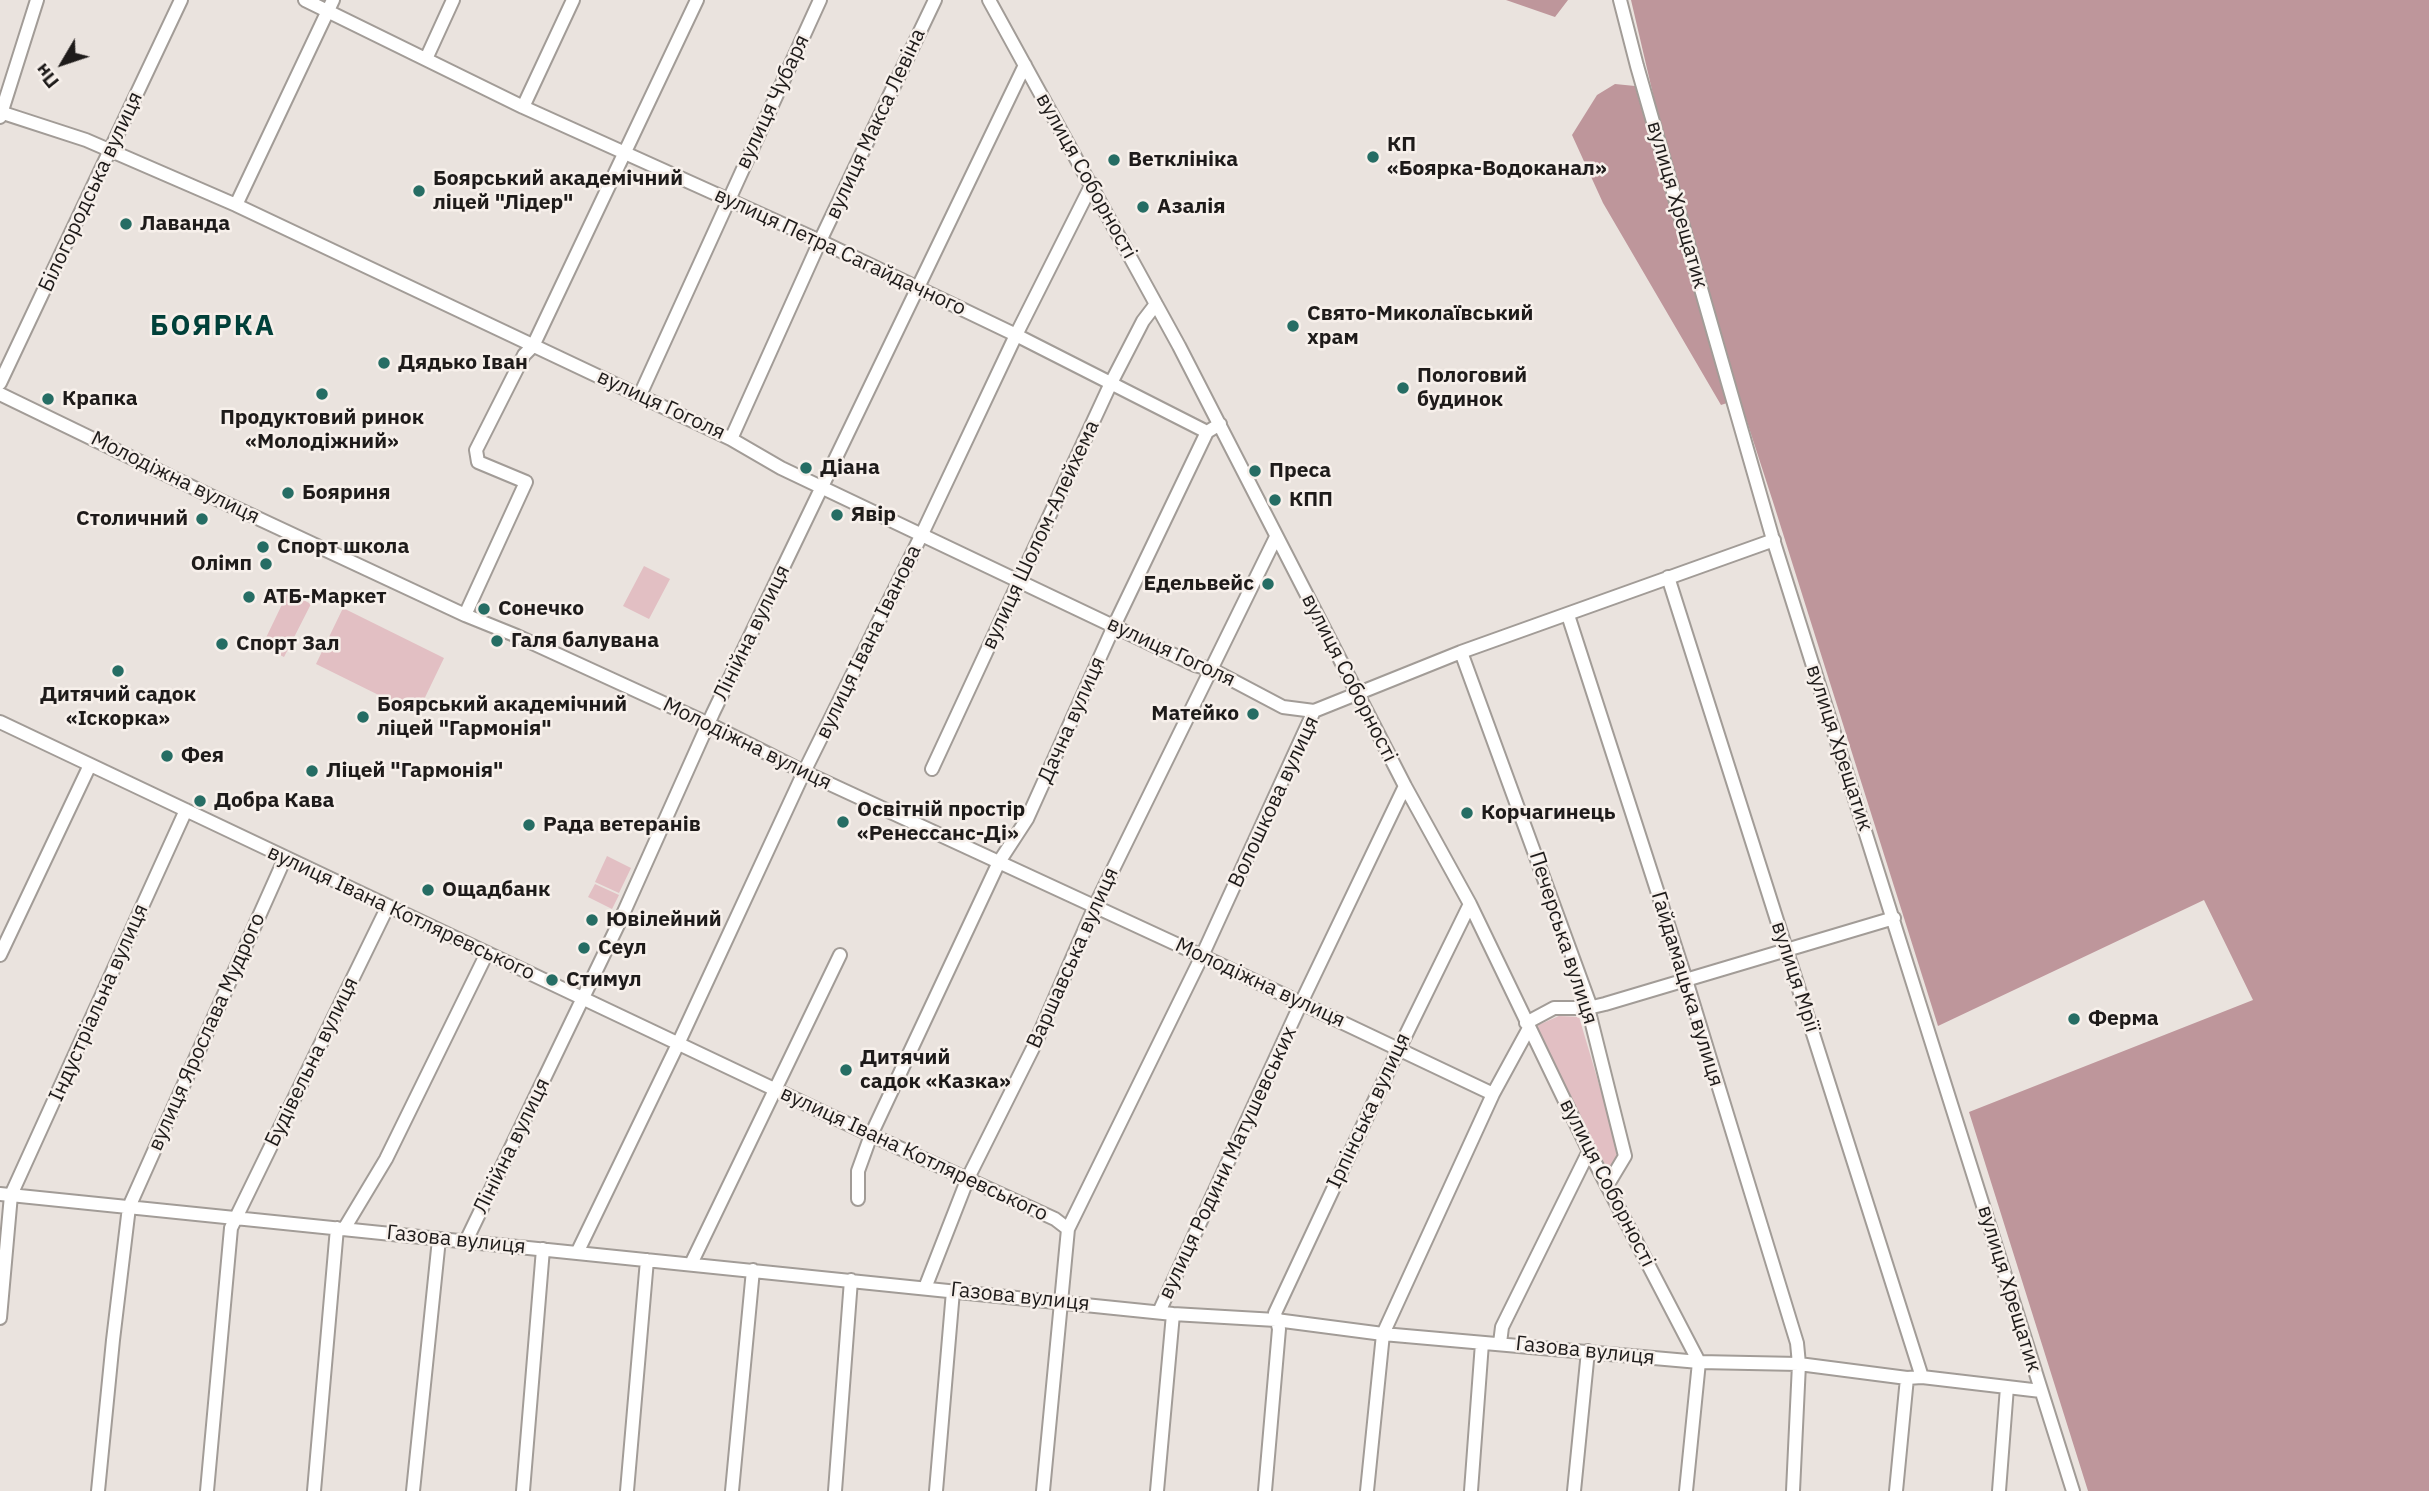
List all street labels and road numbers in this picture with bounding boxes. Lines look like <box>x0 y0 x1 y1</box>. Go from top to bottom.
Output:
street label: вулиця Макса Левіна <box>821 25 931 223</box>
street label: вулиця Чубаря <box>731 31 815 173</box>
street label: Білогородська вулиця <box>34 88 148 296</box>
street label: вулиця Соборності <box>1030 89 1142 263</box>
street label: вулиця Хрещатик <box>1641 118 1713 292</box>
street label: вулиця Петра Сагайдачного <box>710 183 970 321</box>
street label: вулиця Гоголя <box>593 364 729 446</box>
street label: вулиця Шолом-Алейхема <box>977 416 1105 654</box>
street label: Молодіжна вулиця <box>87 426 263 530</box>
street label: вулиця Івана Іванова <box>811 541 927 743</box>
street label: Лінійна вулиця <box>708 561 796 705</box>
street label: вулиця Соборності <box>1296 590 1402 766</box>
street label: вулиця Гоголя <box>1103 611 1239 693</box>
street label: Дачна вулиця <box>1033 653 1111 787</box>
street label: вулиця Хрещатик <box>1800 662 1878 834</box>
street label: Молодіжна вулиця <box>659 692 835 796</box>
street label: Волошкова вулиця <box>1223 712 1325 892</box>
street label: вулиця Івана Котляревського <box>263 840 539 986</box>
street label: Печерська вулиця <box>1523 849 1603 1027</box>
street label: Варшавська вулиця <box>1022 864 1124 1052</box>
street label: Гайдамацька вулиця <box>1645 888 1729 1090</box>
street label: Індустріальна вулиця <box>44 900 154 1106</box>
street label: вулиця Ярослава Мудрого <box>143 909 271 1155</box>
street label: вулиця Мрії <box>1765 919 1825 1035</box>
street label: Молодіжна вулиця <box>1171 933 1349 1033</box>
street label: Будівельна вулиця <box>260 973 364 1151</box>
street label: вулиця Родини Матушевських <box>1154 1023 1302 1303</box>
street label: Ірпінська вулиця <box>1322 1029 1416 1193</box>
street label: Лінійна вулиця <box>468 1074 556 1218</box>
street label: вулиця Івана Котляревського <box>776 1081 1052 1227</box>
street label: вулиця Соборності <box>1554 1095 1660 1271</box>
street label: вулиця Хрещатик <box>1972 1202 2046 1376</box>
street label: Газова вулиця <box>385 1220 527 1260</box>
street label: Газова вулиця <box>949 1277 1091 1317</box>
street label: Газова вулиця <box>1514 1331 1656 1371</box>

